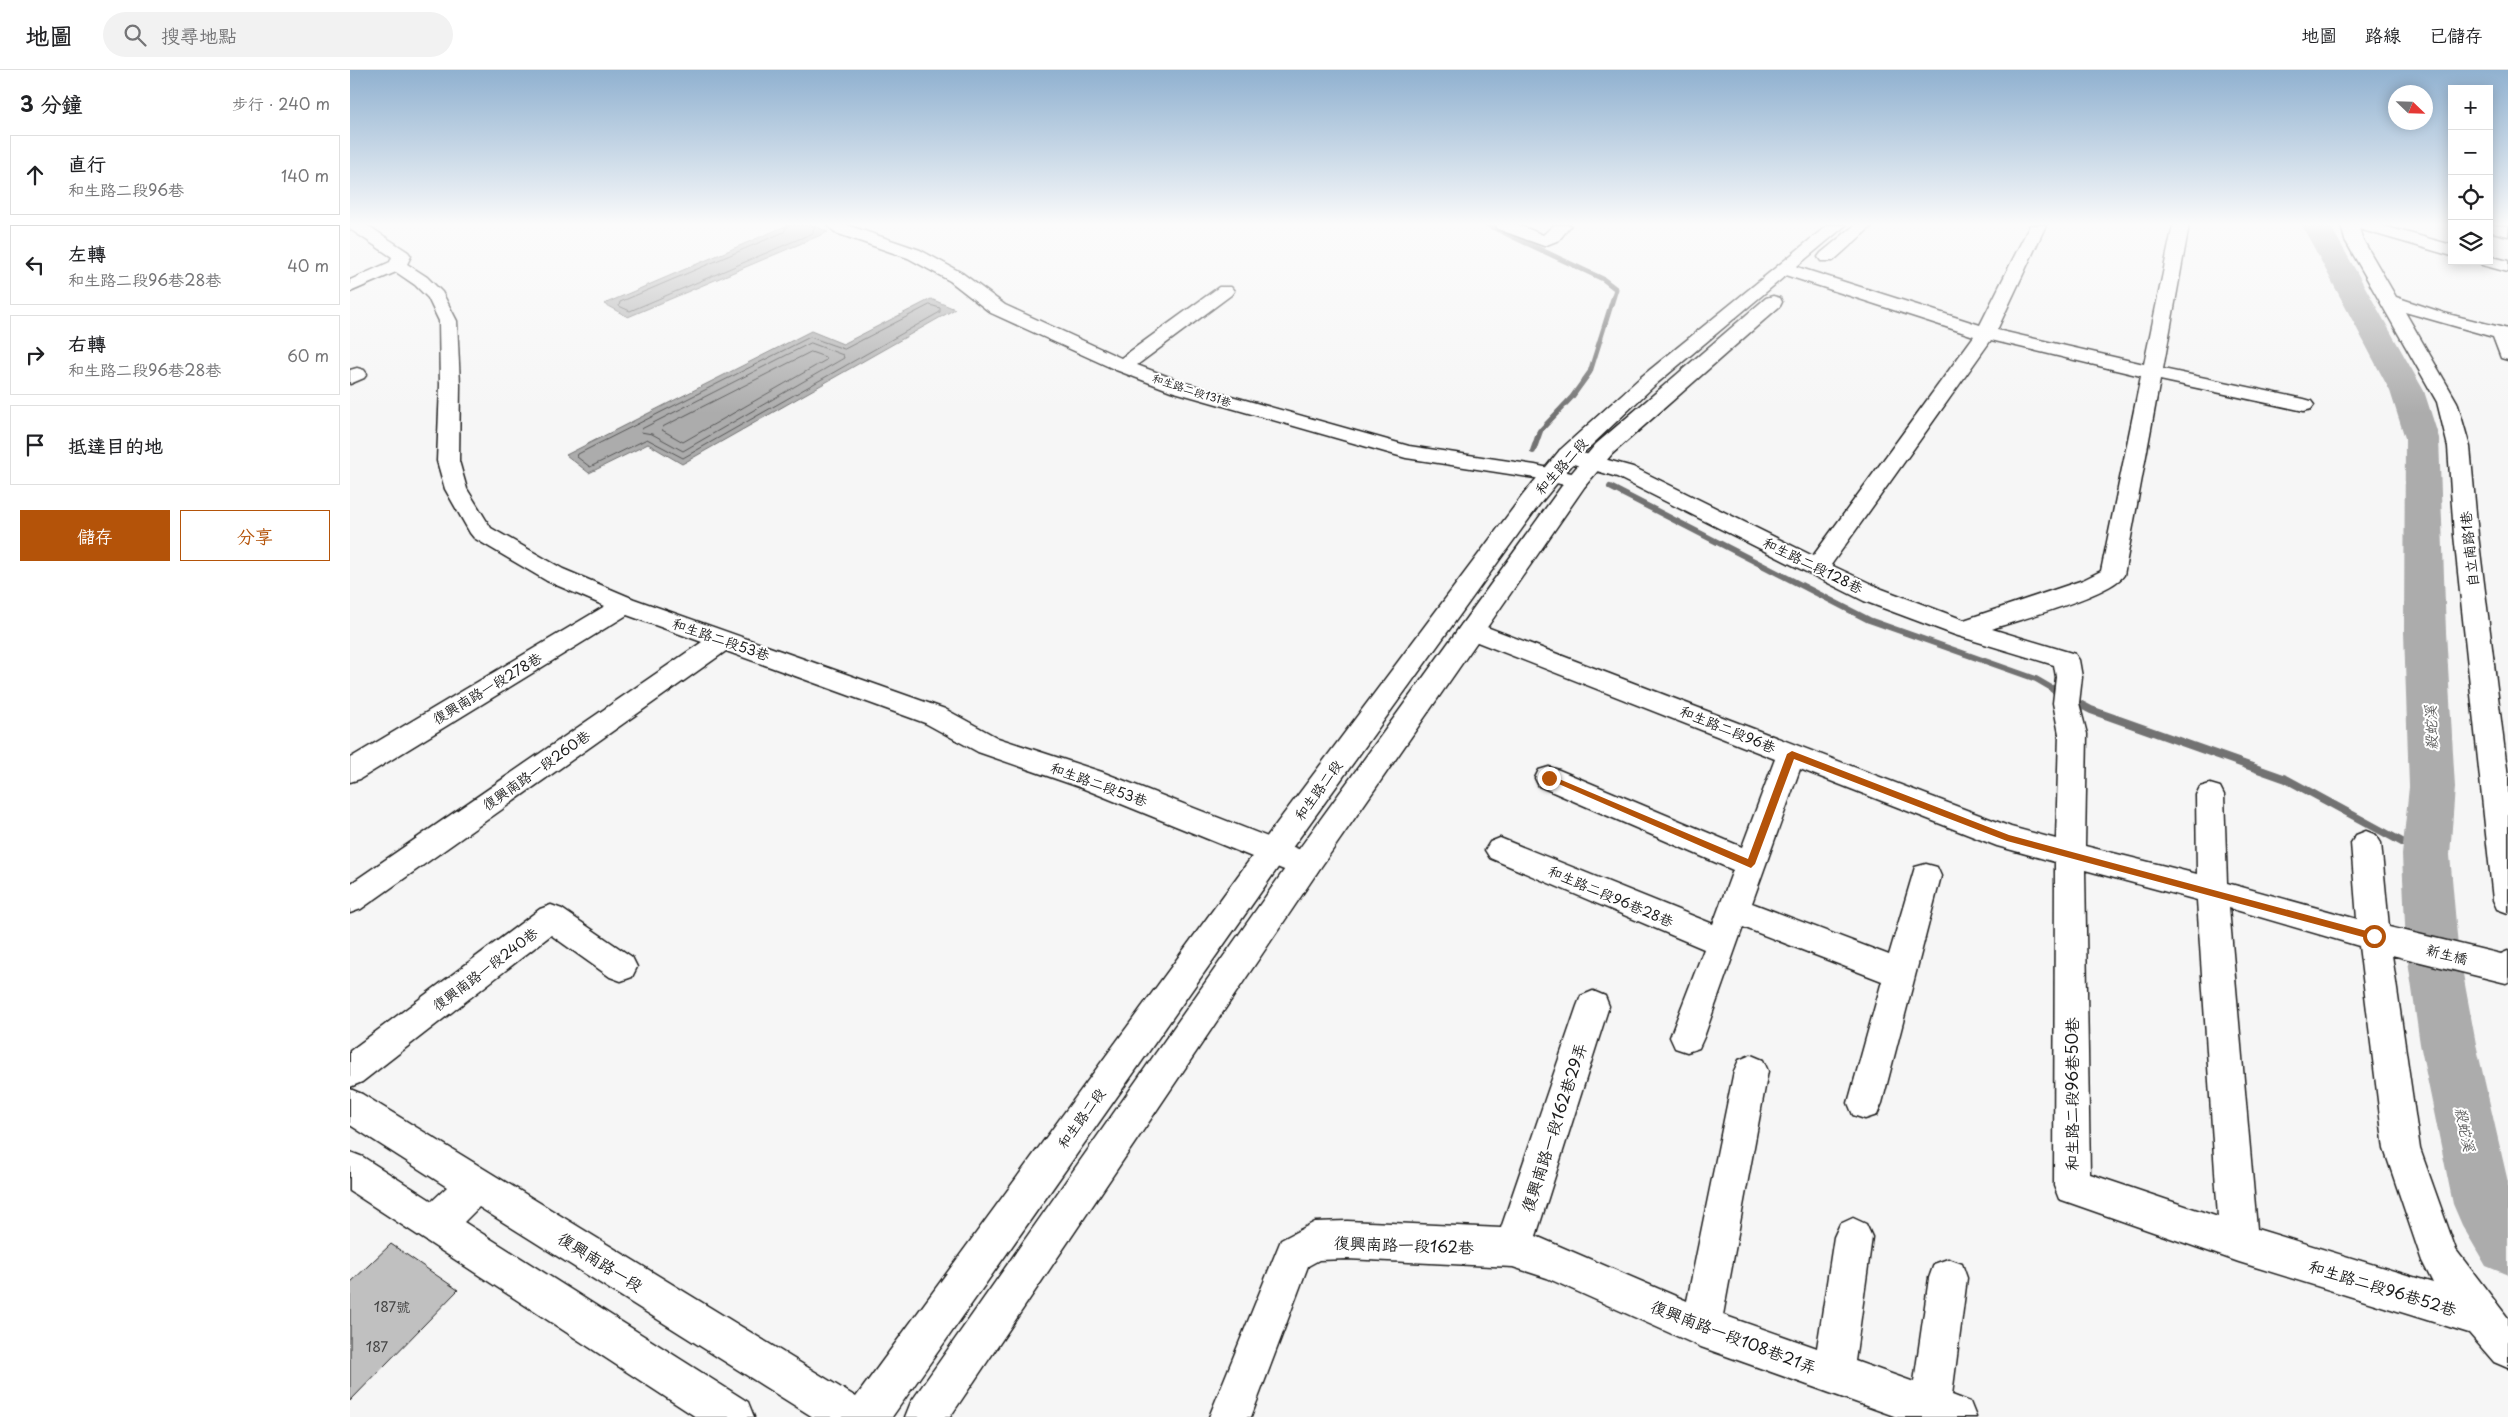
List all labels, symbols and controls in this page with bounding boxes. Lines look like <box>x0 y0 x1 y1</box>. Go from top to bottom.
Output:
search box <box>103 12 453 57</box>
text: 地圖 <box>25 17 73 53</box>
icon: search <box>121 21 149 49</box>
text: 搜尋地點 <box>161 21 237 49</box>
text: 地圖 <box>2301 21 2337 48</box>
text: 路線 <box>2365 21 2401 48</box>
text: 已儲存 <box>2429 21 2483 48</box>
north arrow <box>2388 85 2433 130</box>
map controls <box>2448 85 2493 265</box>
button: + <box>2448 85 2493 130</box>
text: 3 分鐘 <box>20 87 83 119</box>
text: 步行 · 240 m <box>232 91 330 115</box>
button: − <box>2448 130 2493 175</box>
text: 直行 <box>68 149 106 177</box>
icon: ahead <box>21 161 49 189</box>
text: 140 m <box>281 163 329 187</box>
button: locate <box>2448 175 2493 220</box>
text: 和生路二段96巷 <box>68 177 184 201</box>
button: layers <box>2448 220 2493 265</box>
text: 左轉 <box>68 239 106 267</box>
icon: left <box>21 251 49 279</box>
text: 40 m <box>287 253 329 277</box>
text: 和生路二段96巷28巷 <box>68 267 222 291</box>
text: 右轉 <box>68 329 106 357</box>
icon: right <box>21 341 49 369</box>
text: 60 m <box>287 343 329 367</box>
text: 和生路二段96巷28巷 <box>68 357 222 381</box>
street label: 和生路二段131巷 <box>1150 369 1234 411</box>
icon: arrive <box>21 431 49 459</box>
text: 抵達目的地 <box>68 431 163 459</box>
street label: 和生路二段 <box>1530 433 1592 499</box>
street label: 自立南路1巷 <box>2454 509 2483 588</box>
button: 儲存 <box>20 510 170 561</box>
button: 分享 <box>180 510 330 561</box>
street label: 和生路二段128巷 <box>1759 532 1867 599</box>
street label: 和生路二段53巷 <box>669 612 774 666</box>
street label: 復興南路一段278巷 <box>428 646 547 729</box>
street label: 和生路二段96巷 <box>1677 700 1780 758</box>
water label: 殺蛇溪 <box>2418 704 2442 751</box>
street label: 復興南路一段260巷 <box>478 724 595 815</box>
street label: 和生路二段 <box>1289 756 1347 824</box>
street label: 和生路二段53巷 <box>1047 757 1151 812</box>
route end <box>1538 767 1561 790</box>
street label: 和生路二段96巷28巷 <box>1545 860 1678 932</box>
street label: 復興南路一段240巷 <box>428 922 543 1016</box>
route start <box>2363 925 2386 948</box>
street label: 新生橋 <box>2424 939 2470 969</box>
street label: 和生路二段96巷50巷 <box>2059 1017 2083 1171</box>
street label: 復興南路一段162巷29弄 <box>1514 1039 1592 1215</box>
street label: 和生路二段 <box>1052 1084 1110 1152</box>
water label: 殺蛇溪 <box>2450 1105 2482 1154</box>
street label: 復興南路一段 <box>554 1225 648 1297</box>
street label: 復興南路一段162巷 <box>1334 1230 1474 1258</box>
street label: 和生路二段96巷52巷 <box>2306 1253 2460 1321</box>
street label: 復興南路一段108巷21弄 <box>1648 1293 1820 1379</box>
house number: 187號 <box>374 1296 410 1317</box>
house number: 187 <box>366 1336 388 1357</box>

